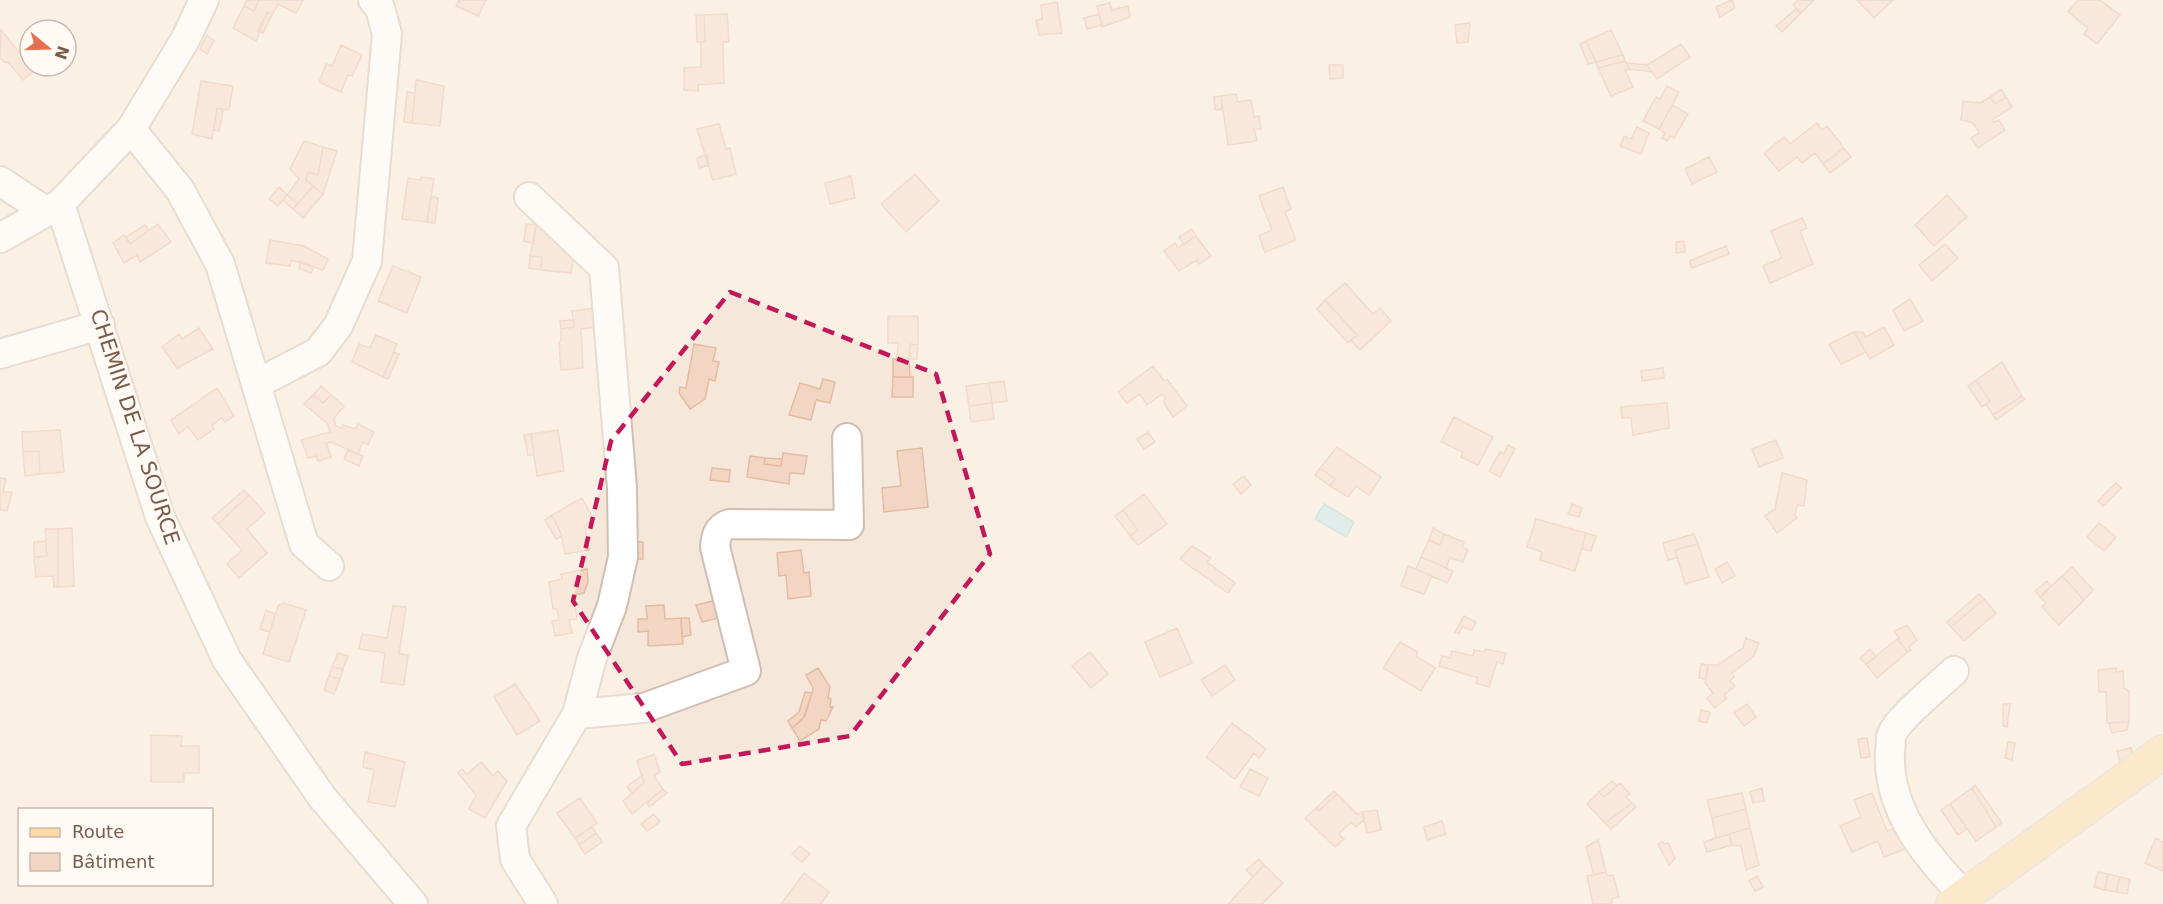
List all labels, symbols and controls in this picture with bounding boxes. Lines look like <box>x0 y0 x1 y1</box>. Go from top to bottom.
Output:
north arrow <box>18 18 78 78</box>
text: N <box>51 43 73 62</box>
street label: CHEMIN DE LA SOURCE <box>86 306 184 548</box>
legend <box>18 808 213 886</box>
text: Route <box>72 821 124 842</box>
text: Bâtiment <box>72 851 155 872</box>

